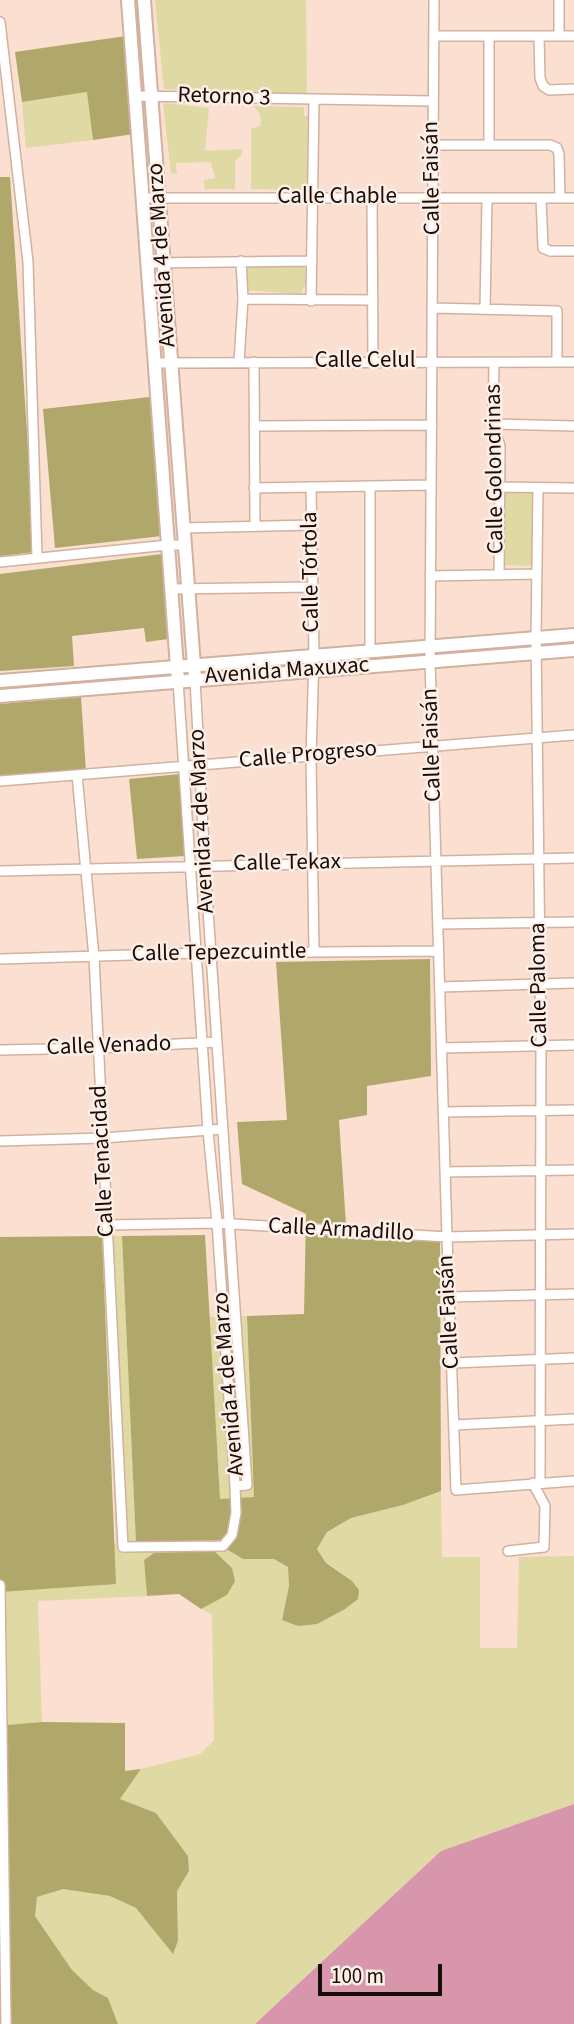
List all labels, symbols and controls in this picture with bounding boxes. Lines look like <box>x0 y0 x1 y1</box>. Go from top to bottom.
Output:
street label: Retorno 3 <box>177 83 271 113</box>
street label: Calle Faisán <box>418 121 448 235</box>
street label: Avenida 4 de Marzo <box>143 162 183 348</box>
street label: Calle Chable <box>277 184 397 212</box>
street label: Calle Celul <box>314 348 416 376</box>
street label: Calle Golondrinas <box>481 384 511 554</box>
street label: Calle Tórtola <box>297 511 327 633</box>
street label: Avenida Maxuxac <box>204 652 370 692</box>
street label: Calle Faisán <box>417 687 449 803</box>
street label: Avenida 4 de Marzo <box>184 728 222 914</box>
street label: Calle Progreso <box>238 736 378 776</box>
street label: Calle Tekax <box>233 849 341 879</box>
street label: Calle Paloma <box>525 922 555 1048</box>
street label: Calle Tepezcuintle <box>131 939 307 969</box>
street label: Calle Venado <box>46 1031 172 1063</box>
street label: Calle Tenacidad <box>86 1084 122 1238</box>
street label: Calle Armadillo <box>267 1213 415 1249</box>
street label: Calle Faisán <box>433 1254 467 1370</box>
street label: Avenida 4 de Marzo <box>208 1291 252 1477</box>
scale bar <box>322 1951 446 1995</box>
text: 100 m <box>331 1961 384 1991</box>

